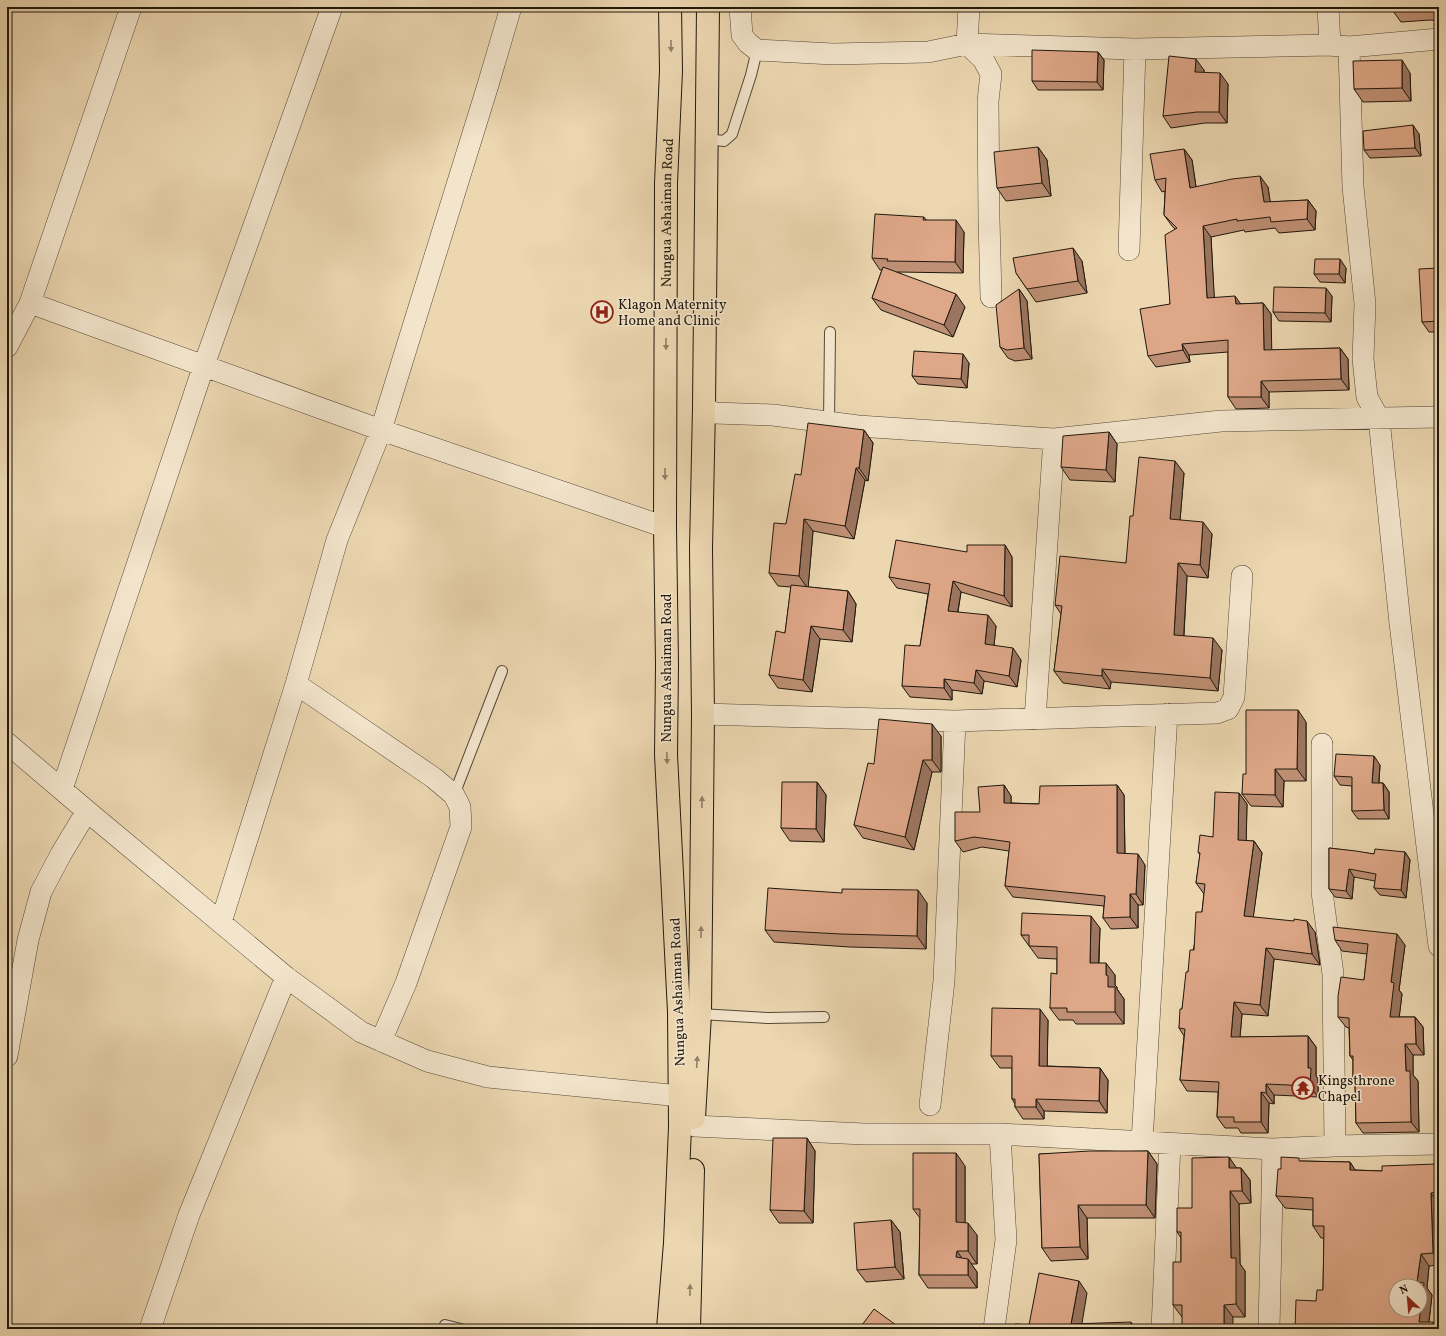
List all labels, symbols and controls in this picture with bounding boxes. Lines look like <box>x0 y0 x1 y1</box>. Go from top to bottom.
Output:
one-way arrow <box>668 40 674 53</box>
street label: Nungua Ashaiman Road <box>658 138 679 287</box>
place label: Klagon Maternity Home and Clinic <box>618 296 727 331</box>
hospital icon: Klagon Maternity Home and Clinic <box>589 299 615 325</box>
one-way arrow <box>663 338 669 351</box>
one-way arrow <box>662 468 668 481</box>
street label: Nungua Ashaiman Road <box>658 593 677 742</box>
one-way arrow <box>663 752 670 764</box>
one-way arrow <box>699 795 705 808</box>
street label: Nungua Ashaiman Road <box>666 917 691 1067</box>
one-way arrow <box>698 925 704 938</box>
one-way arrow <box>693 1056 700 1068</box>
place label: Kingsthrone Chapel <box>1318 1072 1395 1107</box>
temple icon: Kingsthrone Chapel <box>1290 1075 1316 1101</box>
north arrow <box>1388 1278 1428 1318</box>
text: N <box>1397 1282 1411 1299</box>
one-way arrow <box>687 1283 693 1296</box>

